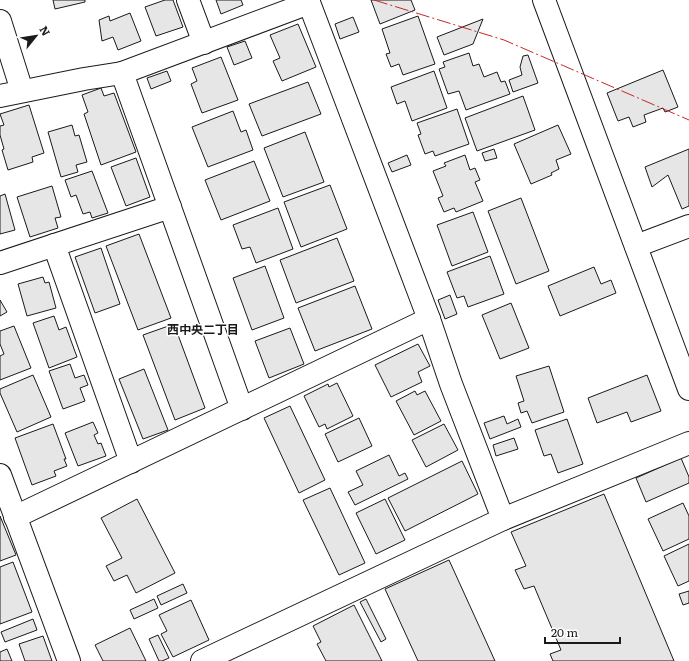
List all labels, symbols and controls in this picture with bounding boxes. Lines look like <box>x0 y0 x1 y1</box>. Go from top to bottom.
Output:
north arrow <box>16 16 56 56</box>
text: N <box>36 23 55 38</box>
district label: 西中央二丁目 <box>167 320 239 338</box>
scale bar <box>545 619 620 645</box>
text: 20 m <box>551 623 578 641</box>

